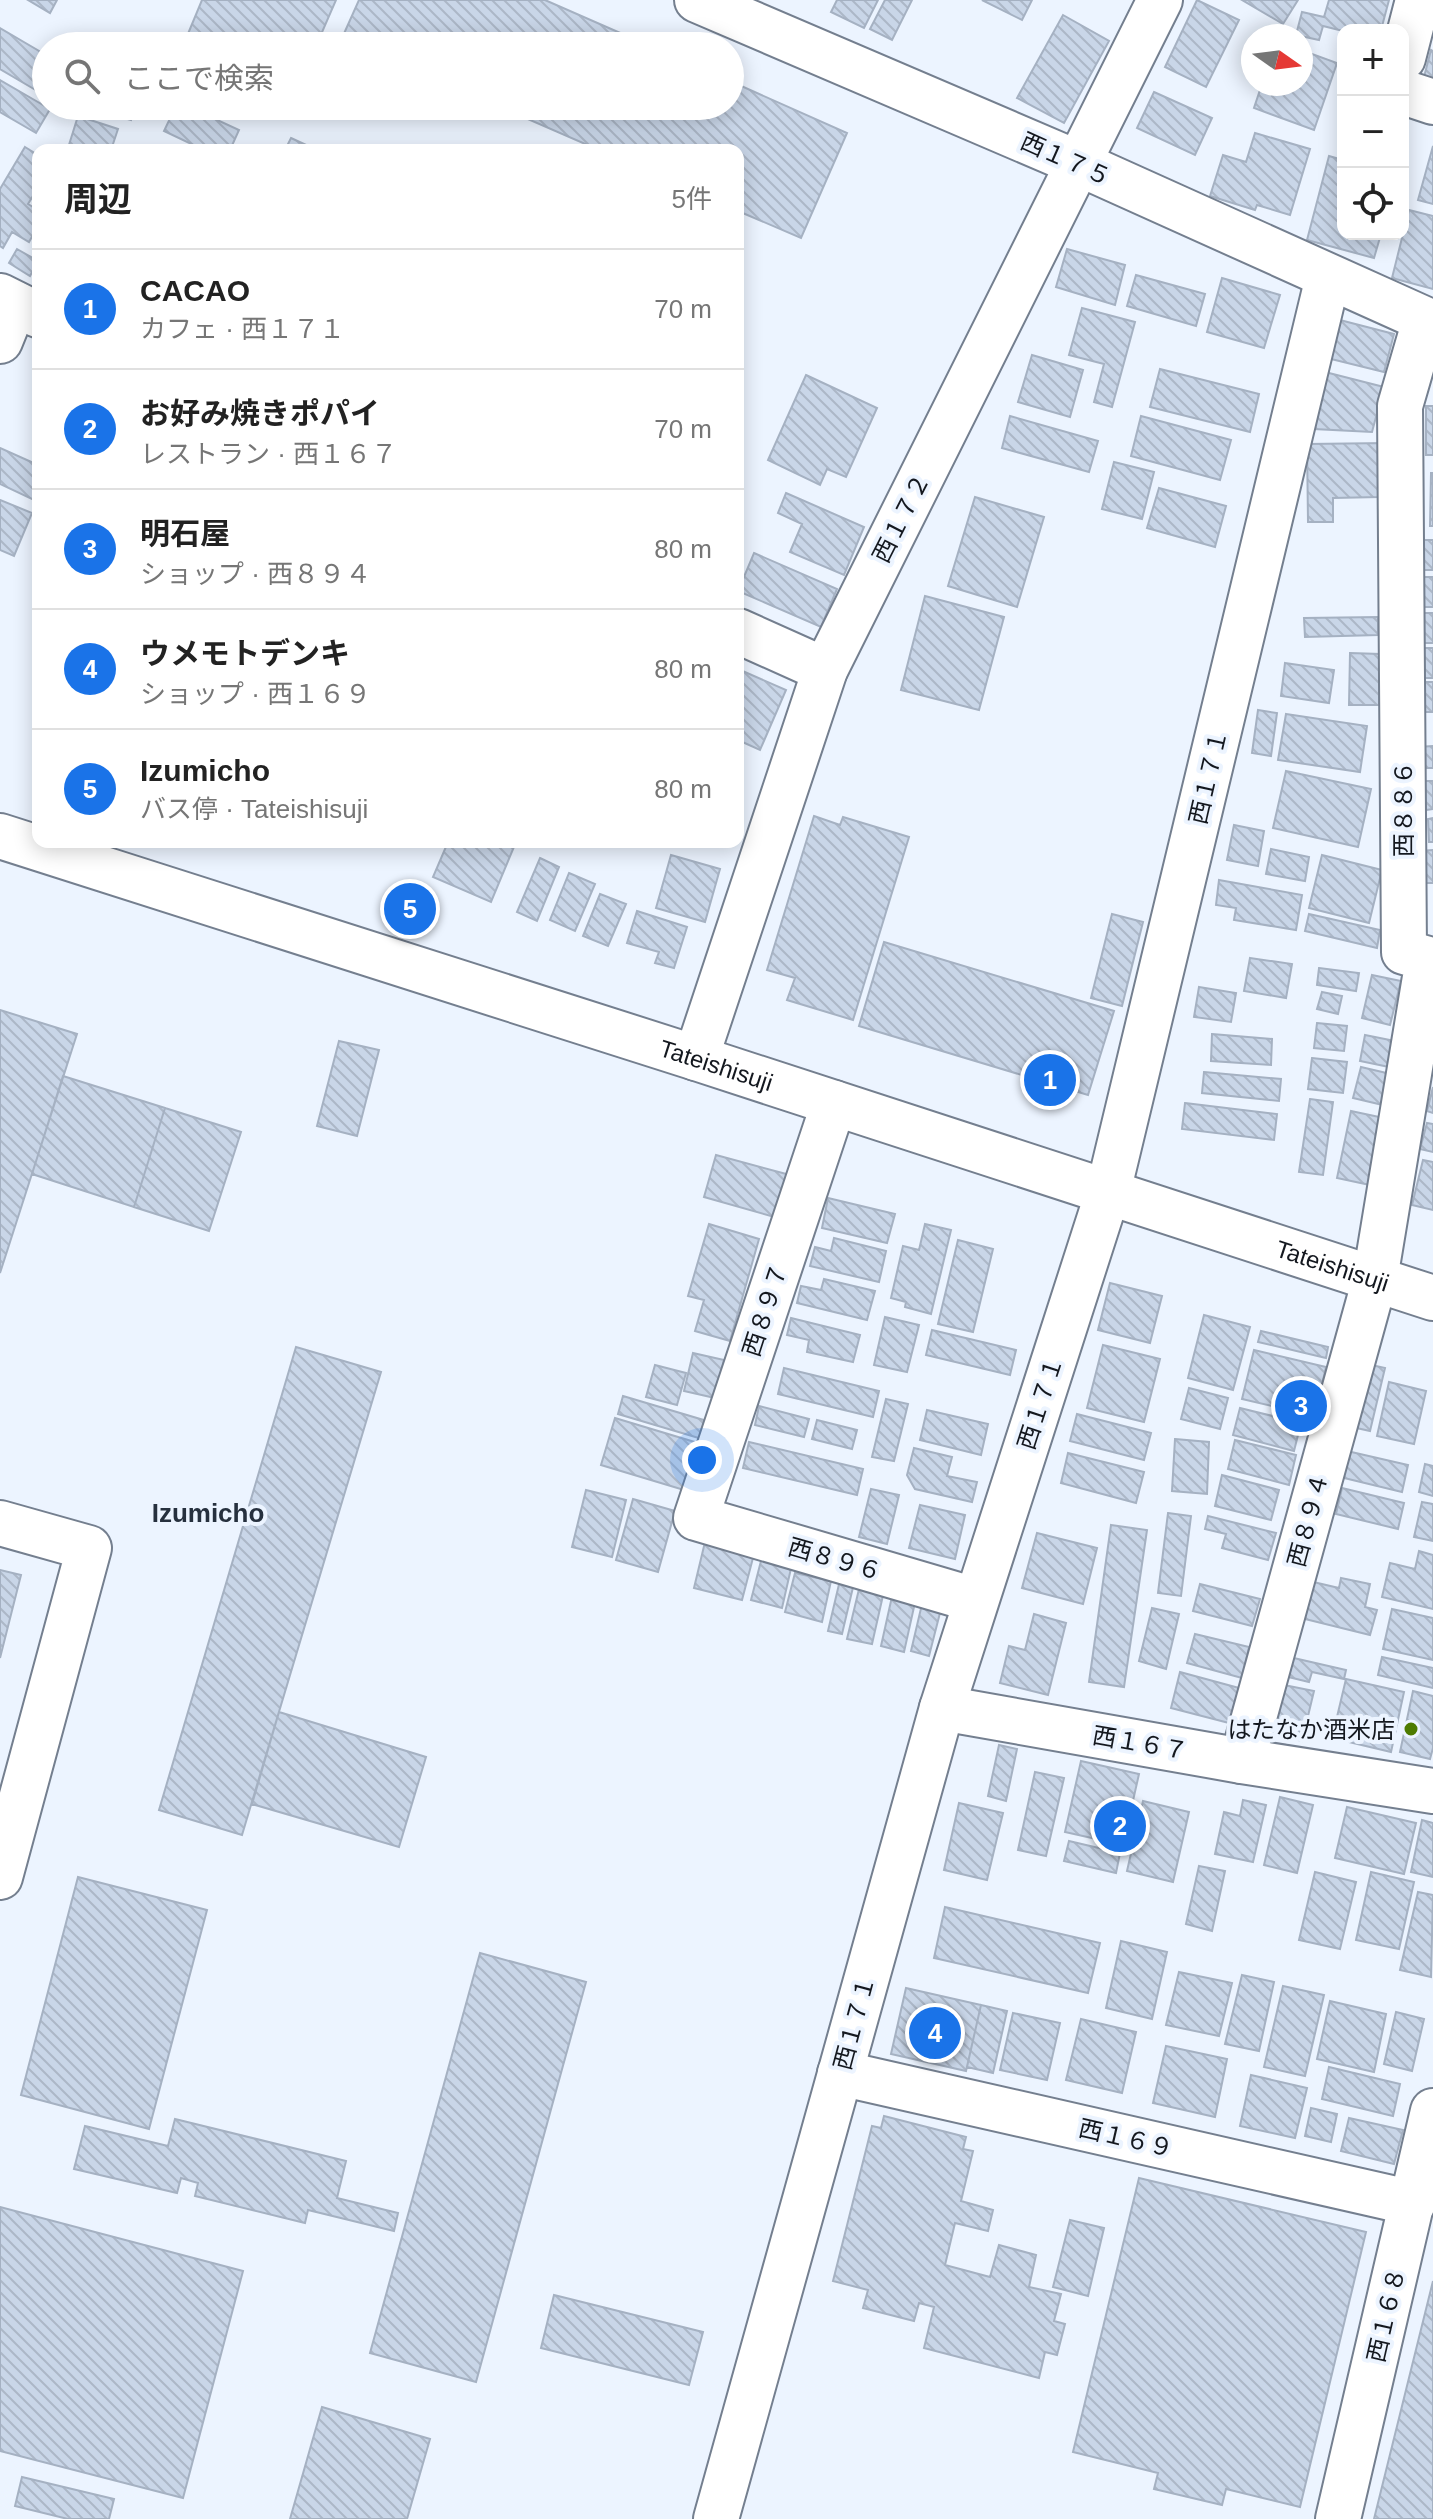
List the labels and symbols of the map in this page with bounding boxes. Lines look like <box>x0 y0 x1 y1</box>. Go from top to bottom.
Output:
north arrow <box>1241 24 1313 96</box>
street label: 西１７５ <box>1017 127 1115 191</box>
street label: 西１７２ <box>867 469 935 567</box>
street label: 西１７１ <box>1184 727 1232 827</box>
street label: 西８８６ <box>1390 761 1417 857</box>
pin: 5 <box>384 879 436 939</box>
street label: Tateishisuji <box>656 1034 776 1096</box>
pin: 1 <box>1024 1050 1076 1110</box>
street label: Tateishisuji <box>1273 1234 1393 1296</box>
street label: 西８９７ <box>737 1260 793 1360</box>
street label: 西１７１ <box>1012 1353 1068 1453</box>
pin: 3 <box>1275 1376 1327 1436</box>
your location <box>682 1440 722 1480</box>
street label: 西８９４ <box>1283 1470 1333 1570</box>
district label: Izumicho <box>152 1498 264 1528</box>
street label: 西８９６ <box>785 1533 885 1585</box>
place label: はたなか酒米店 <box>1227 1716 1395 1743</box>
marker: はたなか酒米店 <box>1402 1720 1420 1738</box>
street label: 西１６７ <box>1090 1721 1190 1765</box>
pin: 2 <box>1094 1796 1146 1856</box>
street label: 西１７１ <box>829 1973 879 2073</box>
pin: 4 <box>909 2003 961 2063</box>
street label: 西１６９ <box>1076 2114 1176 2162</box>
street label: 西１６８ <box>1362 2265 1410 2365</box>

